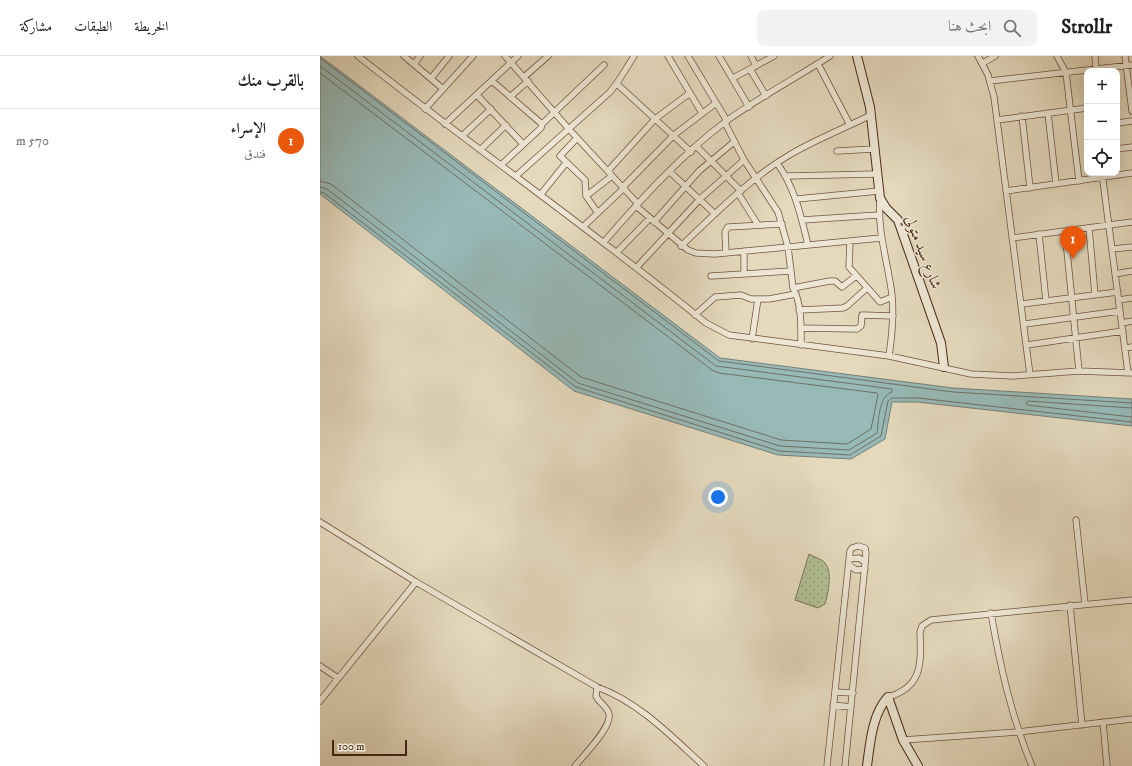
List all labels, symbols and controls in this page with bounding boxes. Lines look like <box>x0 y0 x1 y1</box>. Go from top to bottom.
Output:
search box <box>757 10 1037 46</box>
text: Strollr <box>1061 16 1112 39</box>
text: ابحث هنا <box>948 17 991 36</box>
icon: search <box>1001 17 1023 39</box>
text: مشاركة <box>20 18 52 36</box>
text: الطبقات <box>74 18 112 36</box>
text: الخريطة <box>134 18 168 36</box>
map controls <box>1084 68 1120 176</box>
button: + <box>1084 68 1120 104</box>
text: بالقرب منك <box>238 70 304 92</box>
button: − <box>1084 104 1120 140</box>
text: الإسراء <box>231 119 266 138</box>
text: 570 m <box>16 133 49 149</box>
text: 1 <box>289 133 293 149</box>
button: locate <box>1084 140 1120 176</box>
text: فندق <box>244 146 266 162</box>
street label: شارع سيد متولي <box>898 213 946 292</box>
pin: 1 <box>1060 226 1086 259</box>
your location <box>708 487 728 507</box>
scale bar <box>332 738 407 757</box>
text: 100 m <box>338 740 364 754</box>

